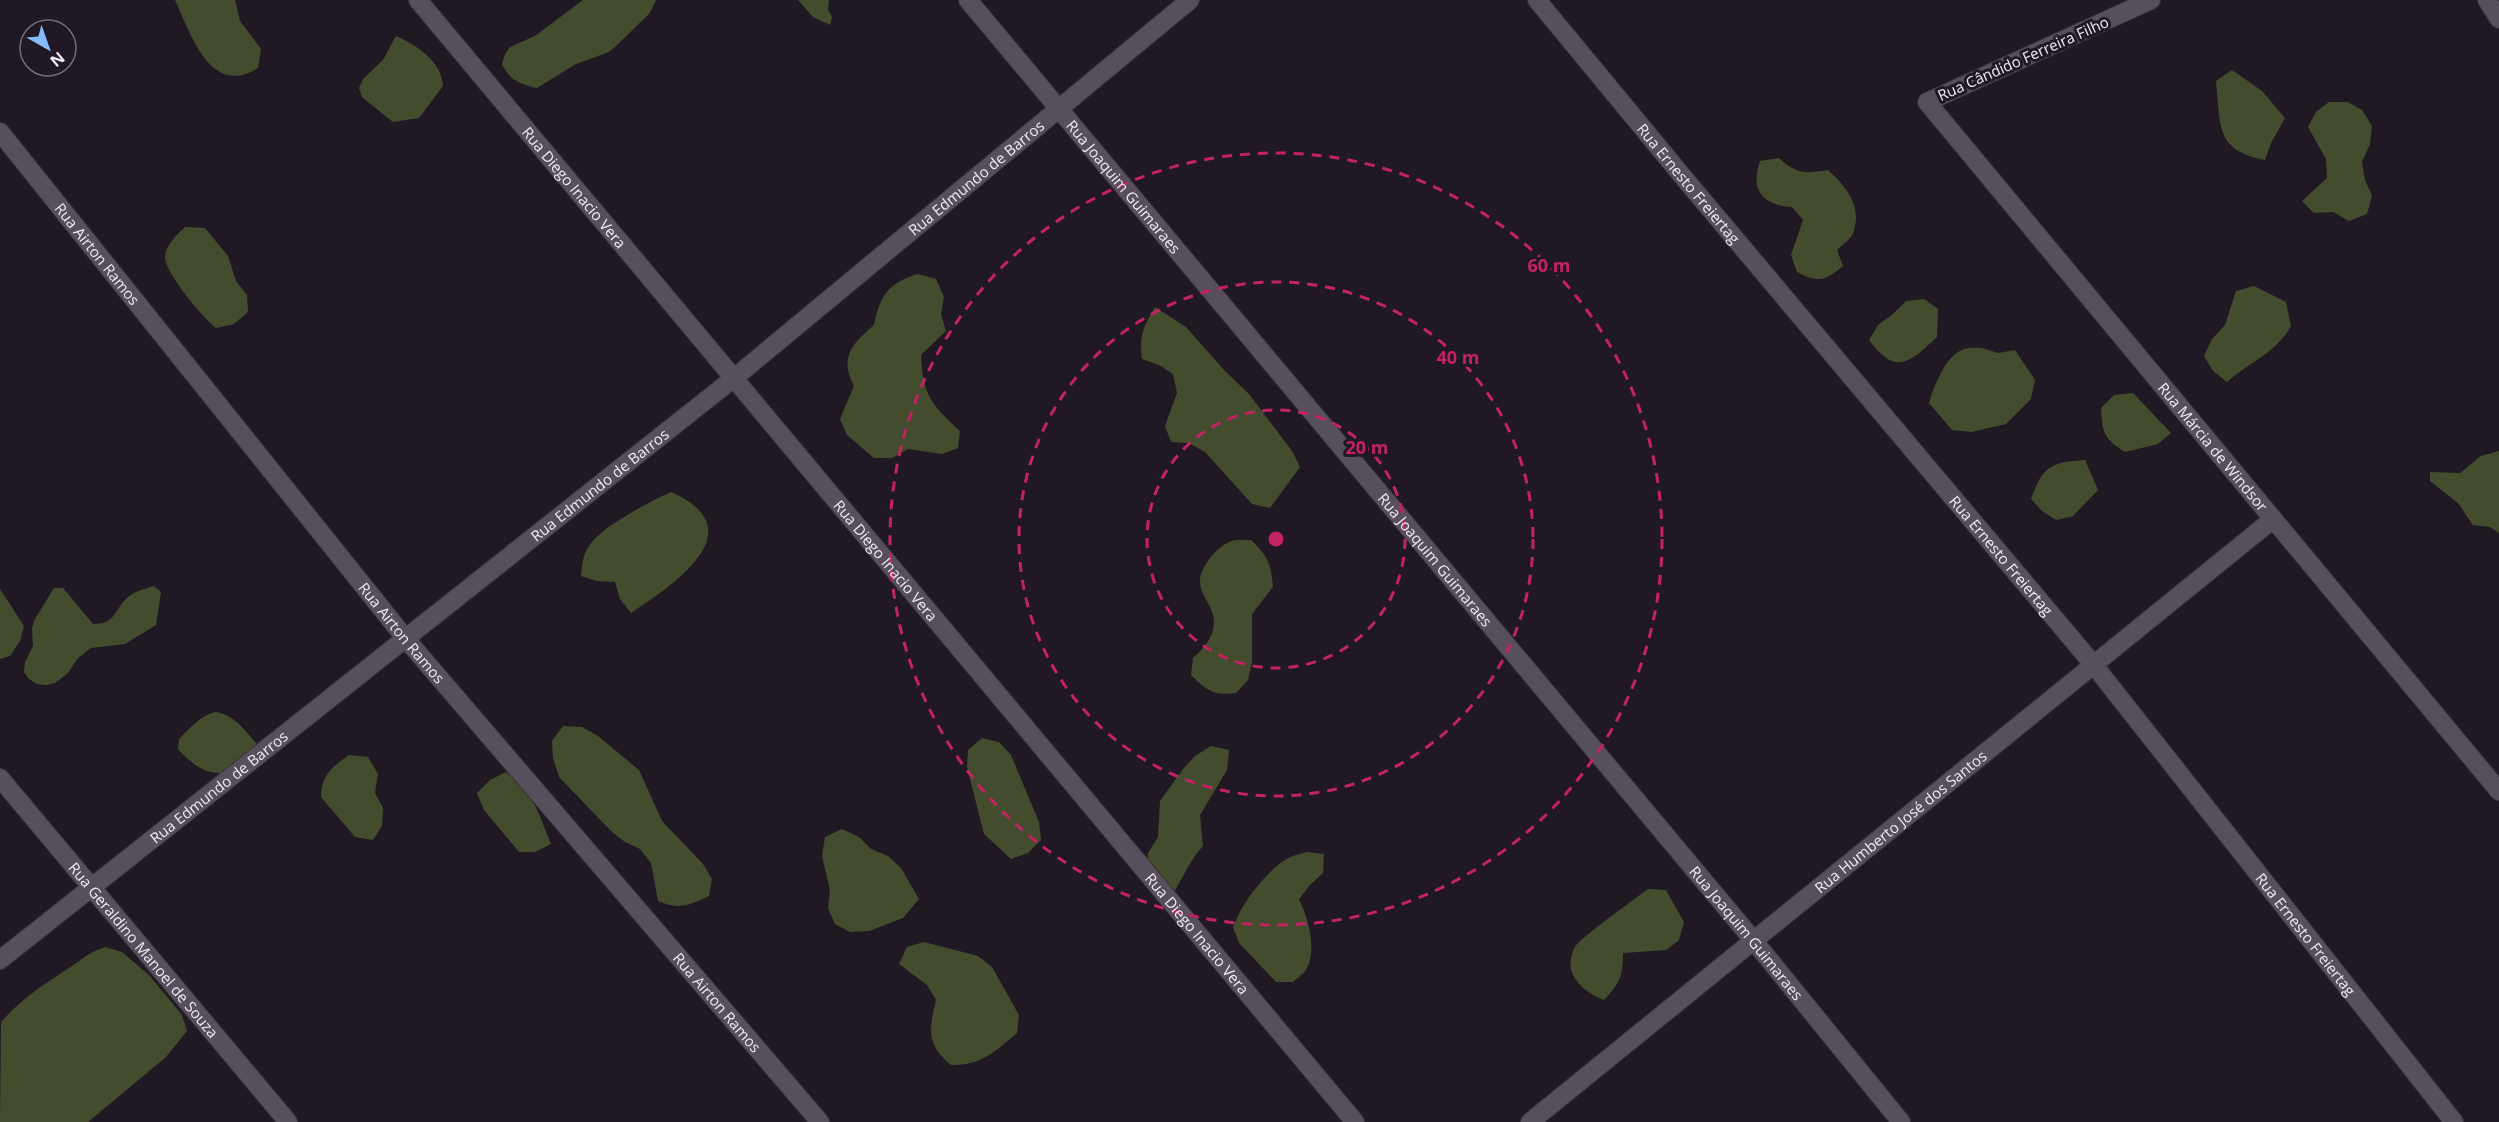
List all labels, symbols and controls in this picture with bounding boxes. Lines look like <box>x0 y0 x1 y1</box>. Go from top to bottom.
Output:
street label: Rua Cândido Ferreira Filho <box>1934 11 2112 105</box>
north arrow <box>18 18 78 78</box>
text: N <box>46 47 70 72</box>
street label: Rua Edmundo de Barros <box>904 115 1048 240</box>
street label: Rua Joaquim Guimaraes <box>1062 115 1185 258</box>
street label: Rua Ernesto Freiertag <box>1633 119 1745 248</box>
street label: Rua Diego Inacio Vera <box>518 122 631 252</box>
street label: Rua Airton Ramos <box>51 199 144 309</box>
text: 60 m <box>1528 253 1570 277</box>
text: 40 m <box>1437 345 1479 369</box>
street label: Rua Márcia de Windsor <box>2154 378 2272 515</box>
street label: Rua Edmundo de Barros <box>526 424 673 546</box>
text: 20 m <box>1346 435 1388 459</box>
street label: Rua Joaquim Guimaraes <box>1374 488 1497 631</box>
street label: Rua Ernesto Freiertag <box>1945 491 2058 619</box>
street label: Rua Diego Inacio Vera <box>829 495 942 625</box>
centre of rings <box>1266 529 1286 549</box>
street label: Rua Airton Ramos <box>354 578 449 687</box>
street label: Rua Edmundo de Barros <box>146 726 292 848</box>
street label: Rua Humberto José dos Santos <box>1810 746 1991 897</box>
street label: Rua Geraldino Manoel de Souza <box>65 858 223 1042</box>
street label: Rua Joaquim Guimaraes <box>1685 861 1808 1004</box>
street label: Rua Diego Inacio Vera <box>1141 868 1254 998</box>
street label: Rua Ernesto Freiertag <box>2251 869 2360 1000</box>
street label: Rua Airton Ramos <box>669 948 766 1056</box>

